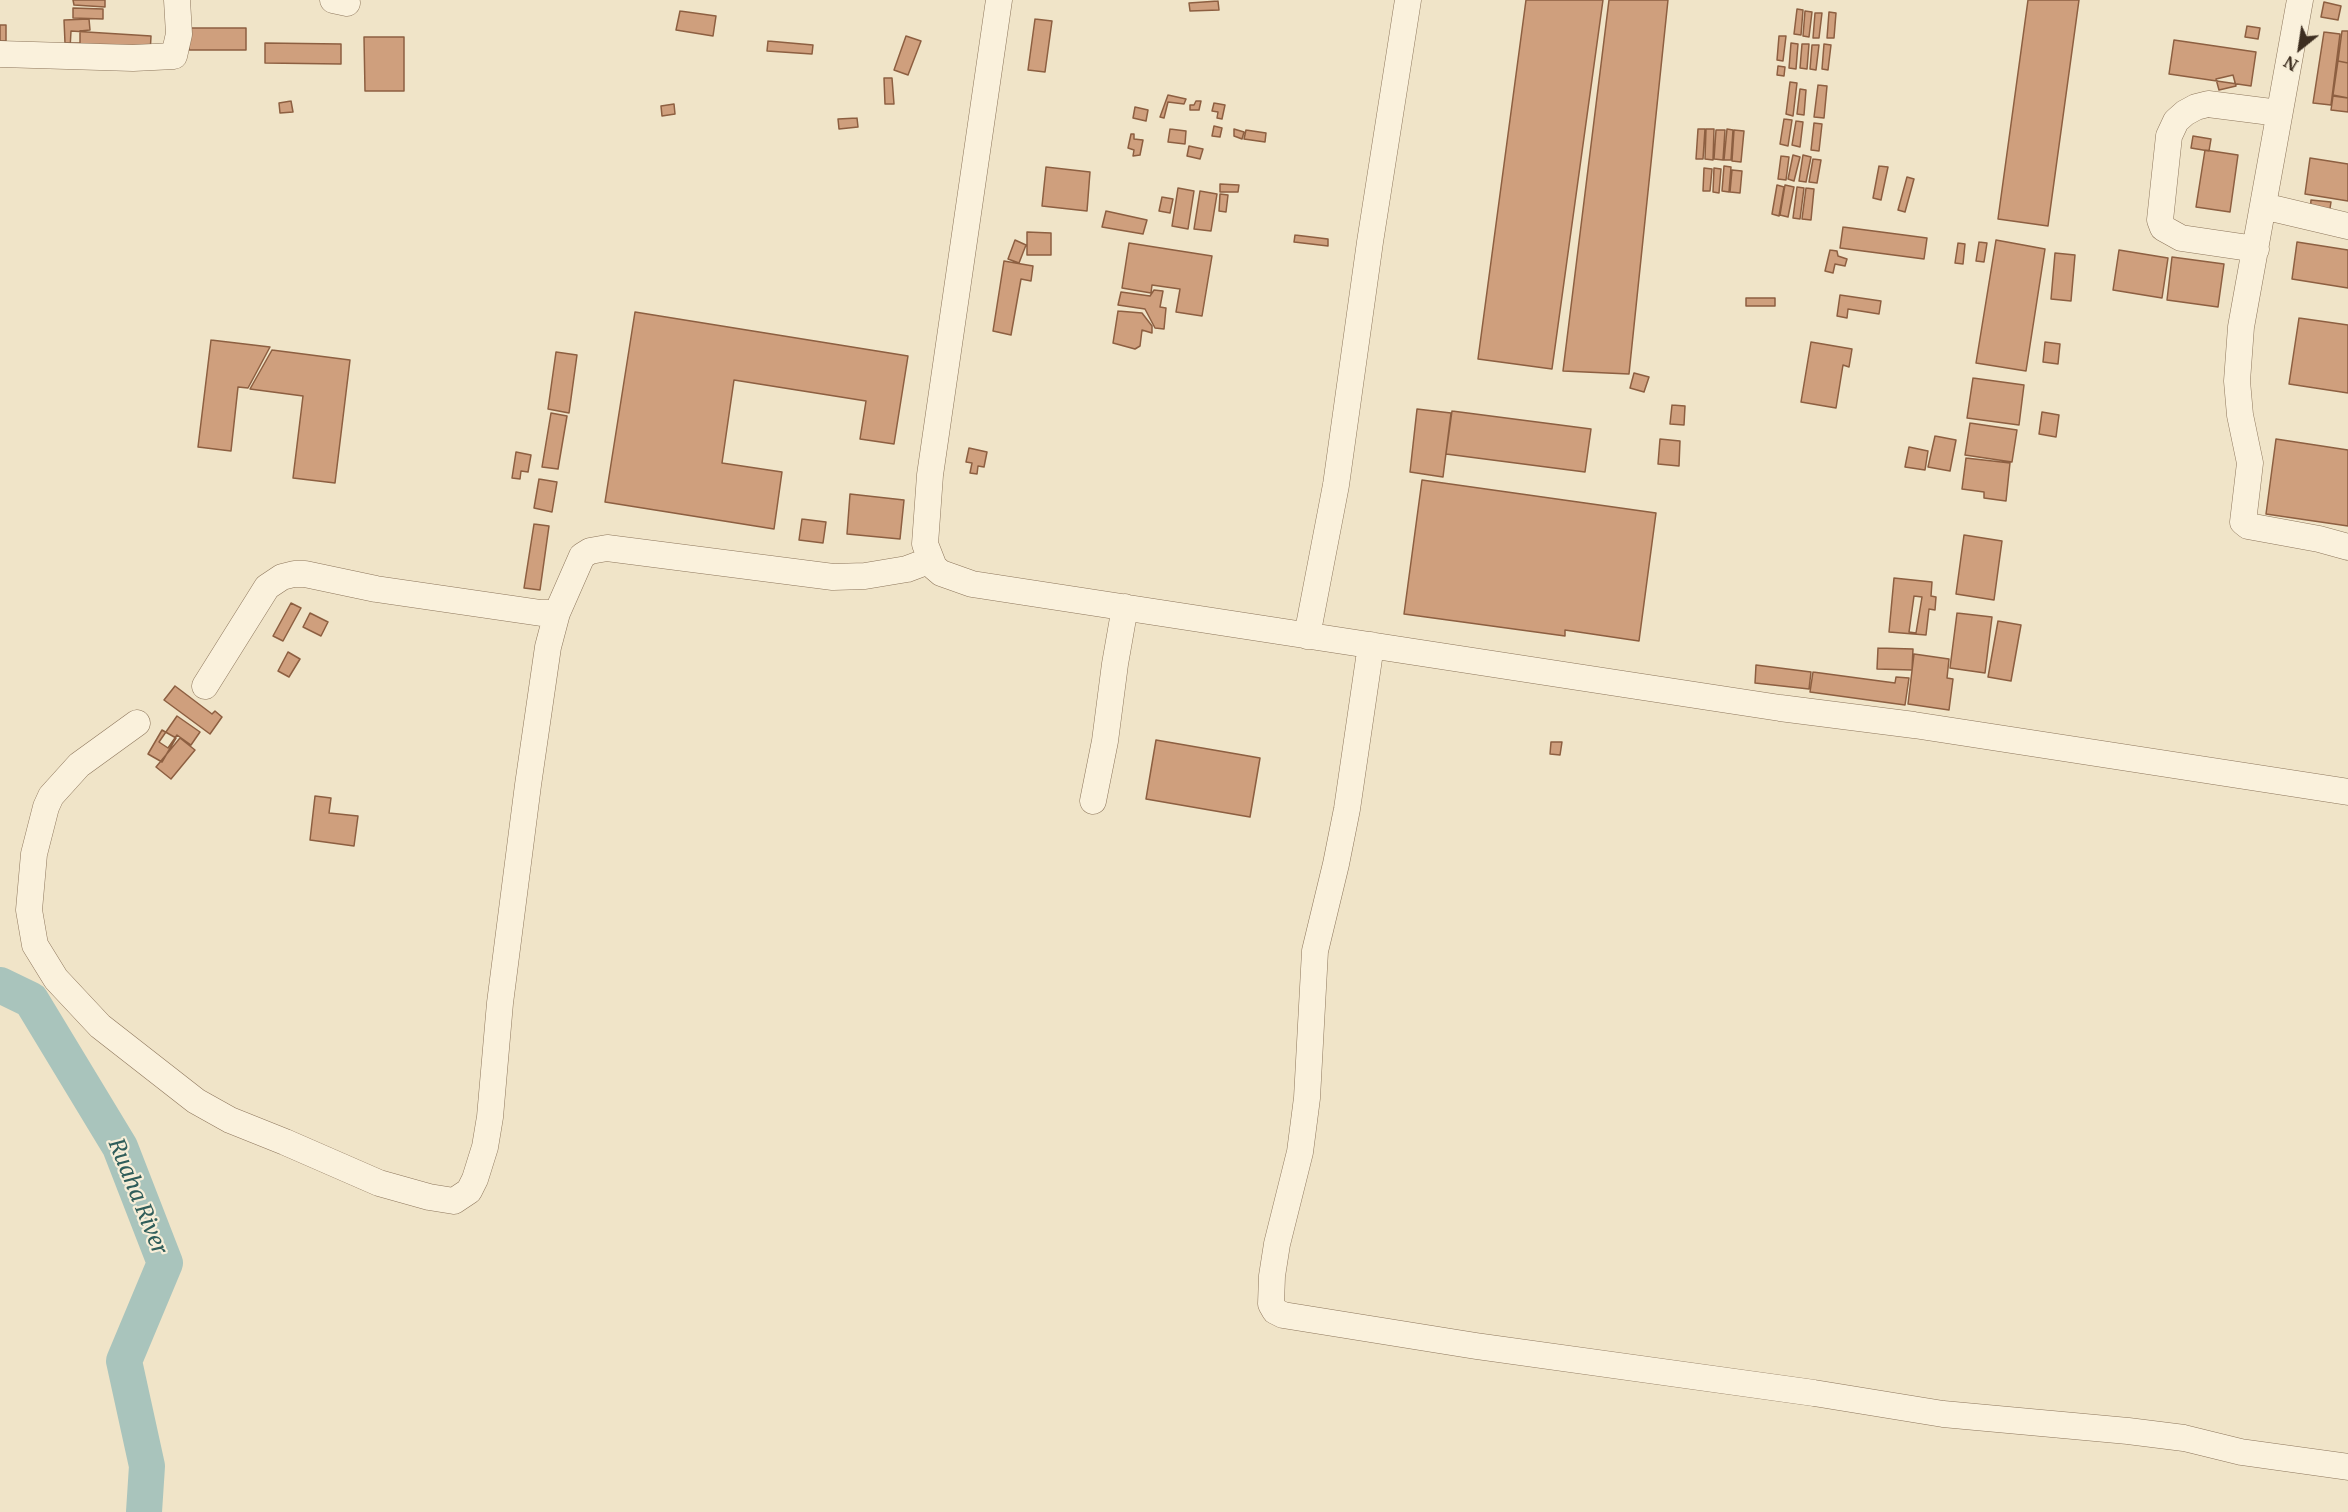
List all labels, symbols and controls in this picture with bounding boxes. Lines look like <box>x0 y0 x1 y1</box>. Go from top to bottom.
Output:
north arrow <box>2270 18 2330 78</box>
text: N <box>2281 52 2301 75</box>
water label: Ruaha River <box>102 1135 172 1259</box>

